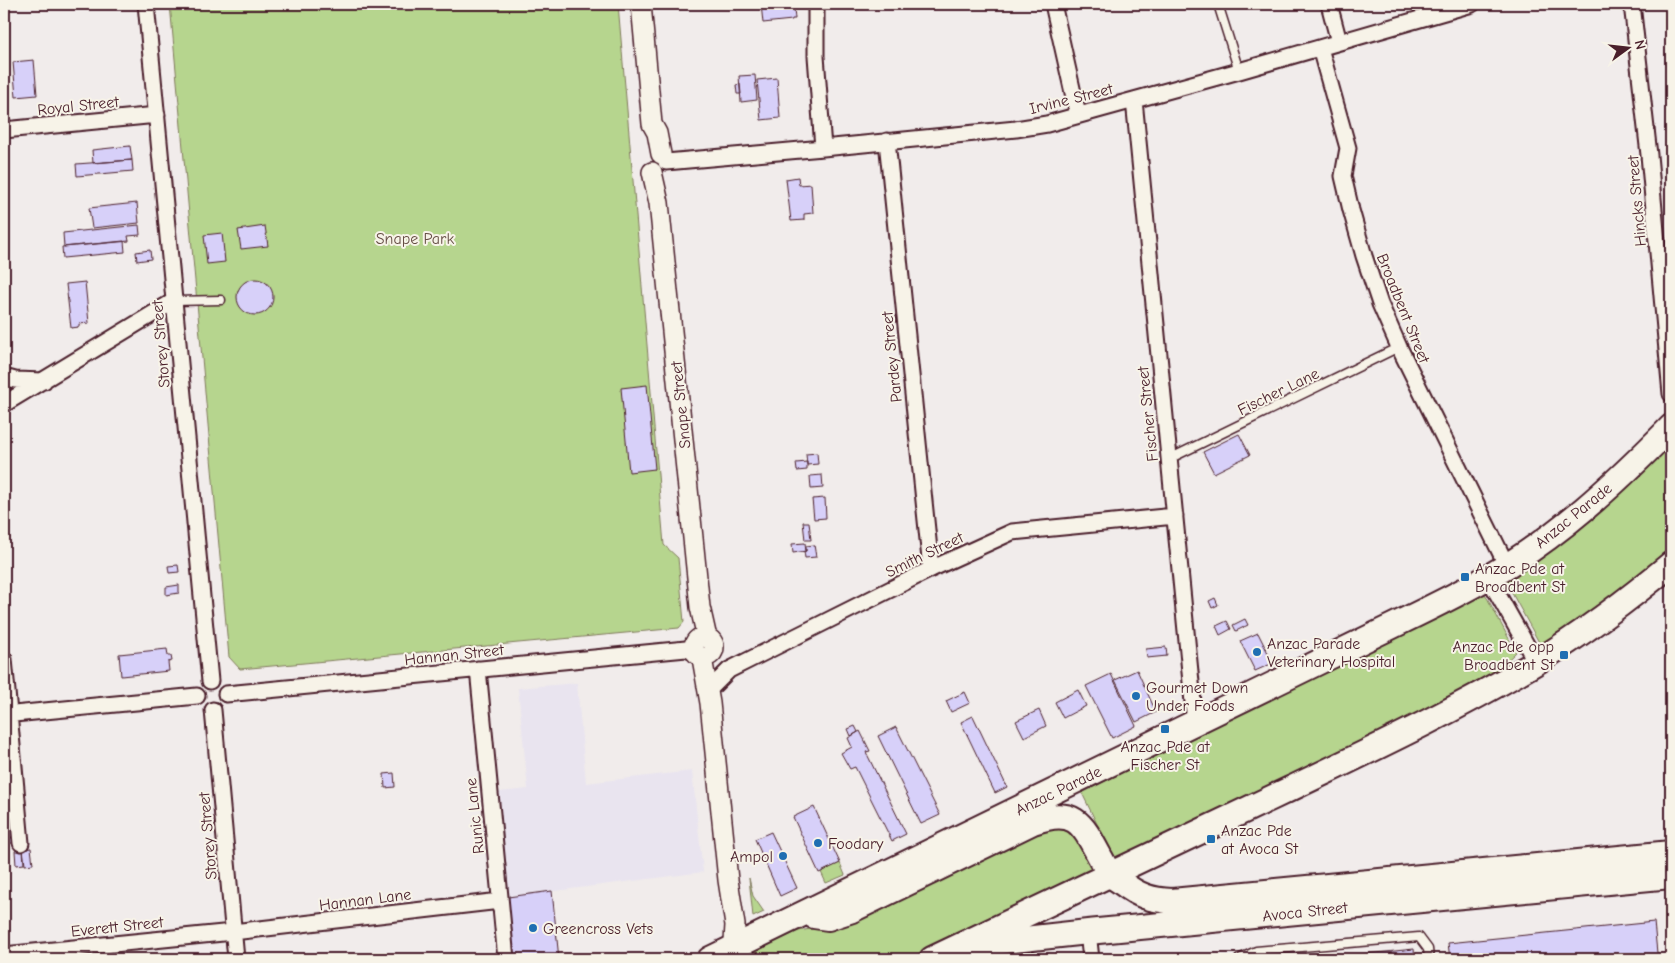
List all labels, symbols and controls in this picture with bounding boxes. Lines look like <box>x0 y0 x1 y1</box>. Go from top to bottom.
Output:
north arrow <box>1602 22 1652 72</box>
text: N <box>1631 38 1649 51</box>
street label: Irvine Street <box>1028 80 1115 118</box>
street label: Royal Street <box>36 93 120 119</box>
street label: Hincks Street <box>1624 154 1650 247</box>
park label: Snape Park <box>376 230 454 248</box>
street label: Broadbent Street <box>1373 251 1433 366</box>
street label: Storey Street <box>148 299 174 389</box>
street label: Pardey Street <box>878 310 906 403</box>
street label: Snape Street <box>667 360 695 450</box>
street label: Fischer Lane <box>1235 364 1322 419</box>
street label: Fischer Street <box>1134 365 1162 462</box>
street label: Anzac Parade <box>1532 479 1616 552</box>
street label: Smith Street <box>883 528 967 581</box>
place label: Anzac Pde at Broadbent St <box>1475 560 1565 596</box>
marker: Anzac Pde at Broadbent St <box>1459 571 1471 583</box>
place label: Anzac Parade Veterinary Hospital <box>1267 635 1395 671</box>
place label: Anzac Pde opp Broadbent St <box>1452 638 1554 674</box>
street label: Hannan Street <box>403 641 505 669</box>
marker: Anzac Parade Veterinary Hospital <box>1251 646 1263 658</box>
marker: Anzac Pde opp Broadbent St <box>1558 649 1570 661</box>
place label: Gourmet Down Under Foods <box>1146 679 1248 715</box>
marker: Gourmet Down Under Foods <box>1130 690 1142 702</box>
marker: Anzac Pde at Fischer St <box>1159 723 1171 735</box>
place label: Anzac Pde at Fischer St <box>1121 738 1210 774</box>
street label: Anzac Parade <box>1013 762 1104 819</box>
street label: Runic Lane <box>462 777 488 855</box>
street label: Storey Street <box>195 791 221 881</box>
place label: Anzac Pde at Avoca St <box>1221 822 1298 858</box>
marker: Anzac Pde at Avoca St <box>1205 833 1217 845</box>
place label: Foodary <box>828 835 884 853</box>
marker: Foodary <box>812 837 824 849</box>
place label: Ampol <box>730 848 773 866</box>
marker: Ampol <box>777 850 789 862</box>
street label: Hannan Lane <box>318 885 412 915</box>
street label: Avoca Street <box>1262 899 1349 925</box>
street label: Everett Street <box>70 913 165 941</box>
place label: Greencross Vets <box>543 920 653 938</box>
marker: Greencross Vets <box>527 922 539 934</box>

